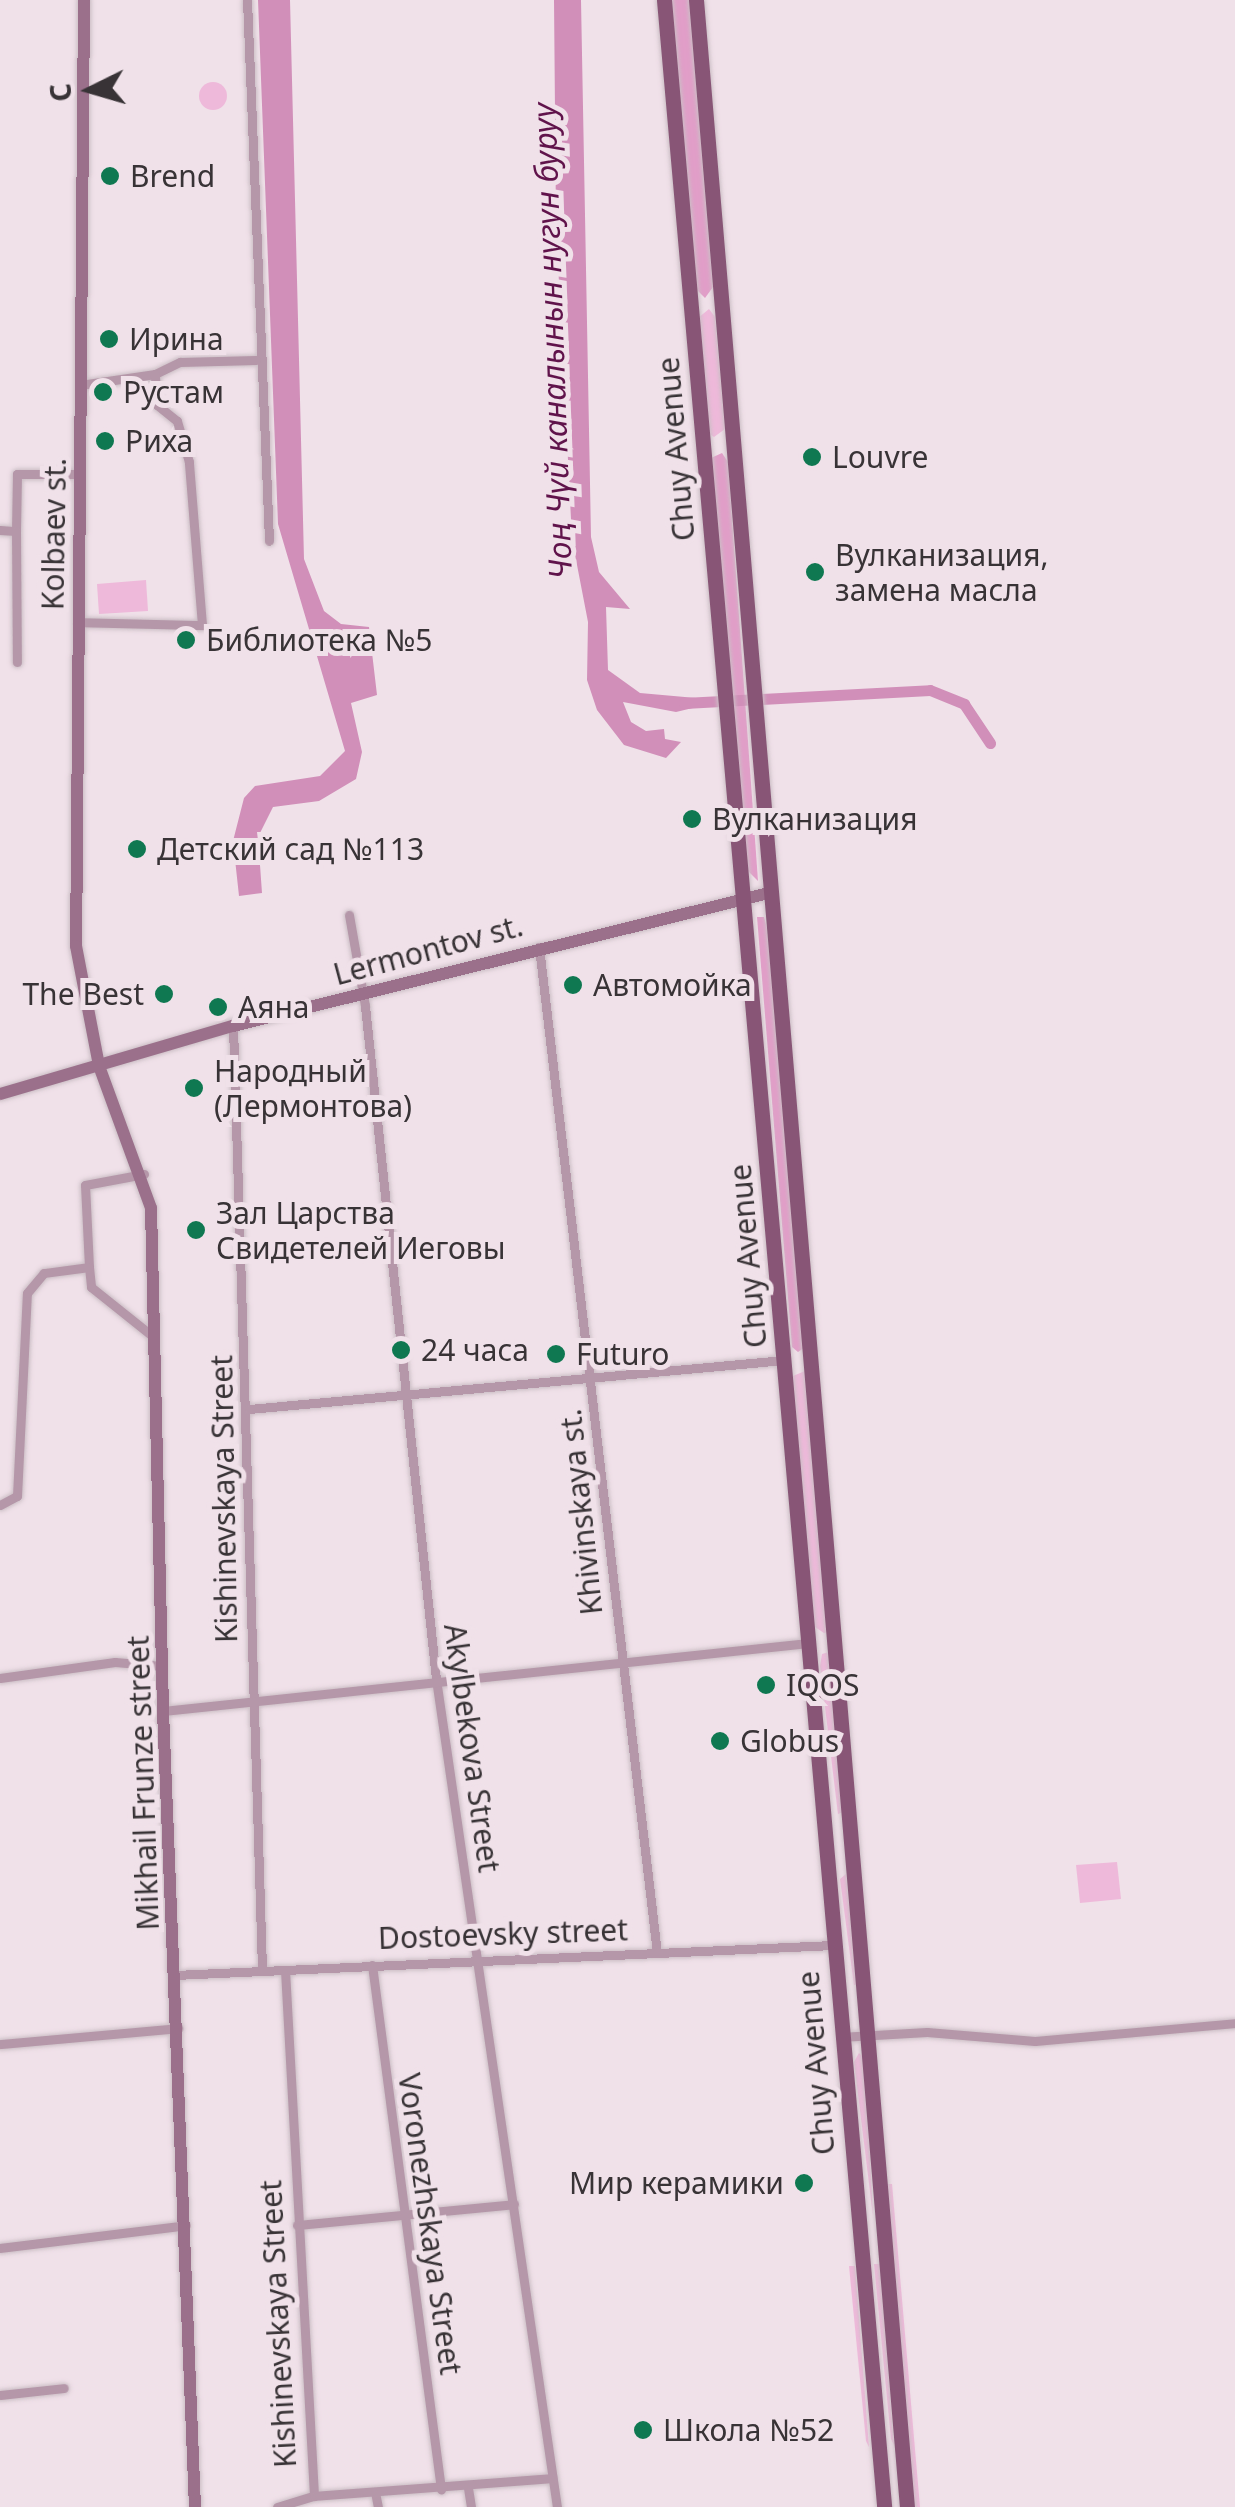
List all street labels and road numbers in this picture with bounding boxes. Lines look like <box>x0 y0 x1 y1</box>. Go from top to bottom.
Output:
street label: Chuy Avenue <box>650 356 702 542</box>
street label: Kolbaev st. <box>35 458 73 610</box>
street label: Lermontov st. <box>329 907 527 993</box>
street label: Chuy Avenue <box>722 1163 774 1349</box>
street label: Kishinevskaya Street <box>203 1355 245 1643</box>
street label: Khivinskaya st. <box>552 1407 610 1617</box>
street label: Akylbekova Street <box>437 1621 507 1875</box>
street label: Mikhail Frunze street <box>120 1635 166 1931</box>
street label: Dostoevsky street <box>377 1912 629 1956</box>
street label: Chuy Avenue <box>790 1970 842 2156</box>
street label: Voronezhskaya Street <box>391 2071 469 2377</box>
street label: Kishinevskaya Street <box>252 2179 304 2469</box>

